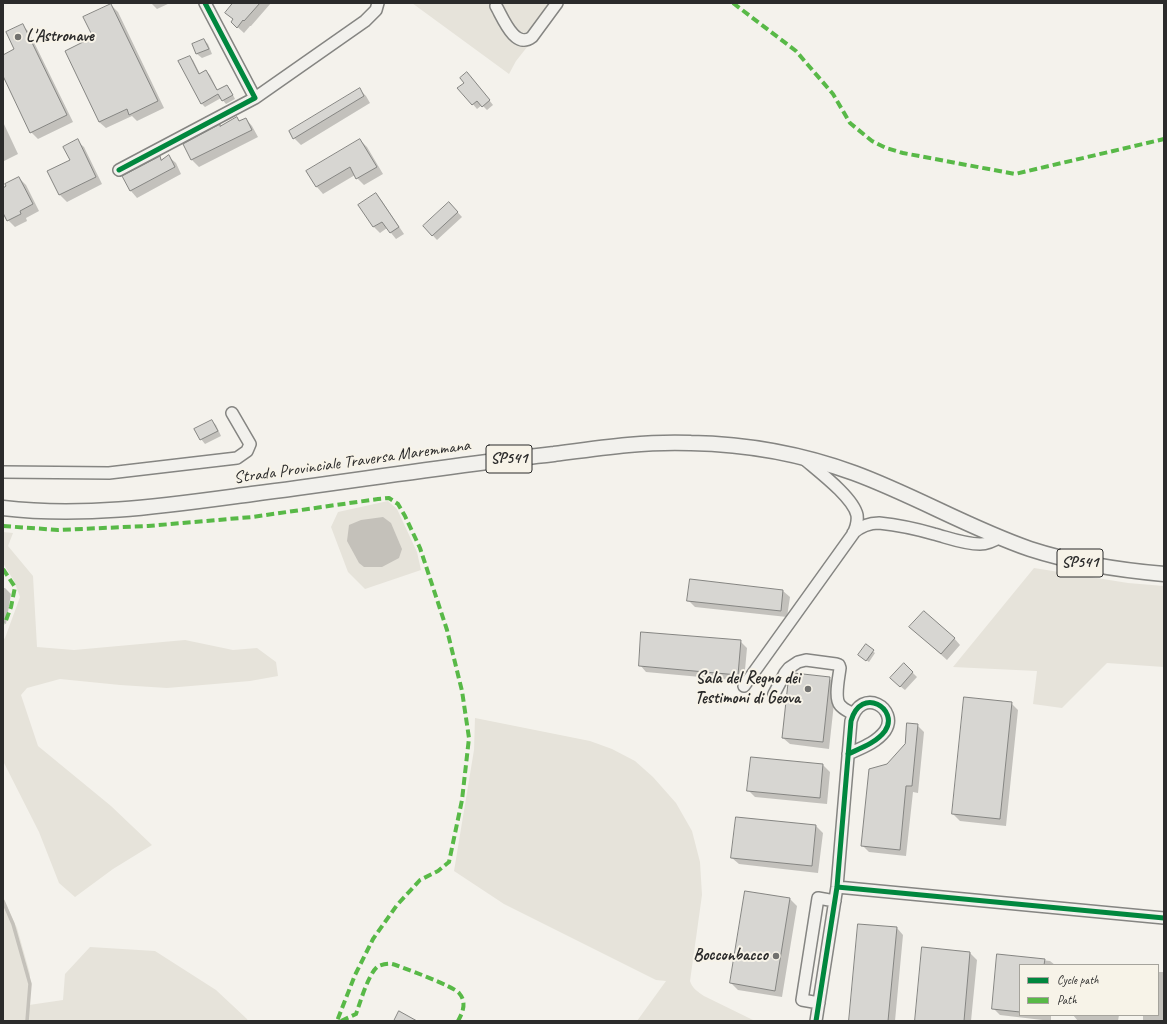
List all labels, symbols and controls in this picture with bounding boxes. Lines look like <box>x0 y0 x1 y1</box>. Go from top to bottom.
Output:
place label: L'Astronave <box>26 27 94 47</box>
marker: L'Astronave <box>13 32 23 42</box>
street label: Strada Provinciale Traversa Maremmana <box>233 435 471 489</box>
road number: SP541 <box>486 445 532 473</box>
road number: SP541 <box>1057 549 1103 577</box>
place label: Sala del Regno dei Testimoni di Geova <box>695 669 800 709</box>
marker: Sala del Regno dei Testimoni di Geova <box>803 684 813 694</box>
place label: Bocconbacco <box>693 946 768 966</box>
marker: Bocconbacco <box>771 951 781 961</box>
legend <box>1019 964 1159 1016</box>
text: Cycle path <box>1057 972 1099 988</box>
text: Path <box>1057 992 1077 1008</box>

